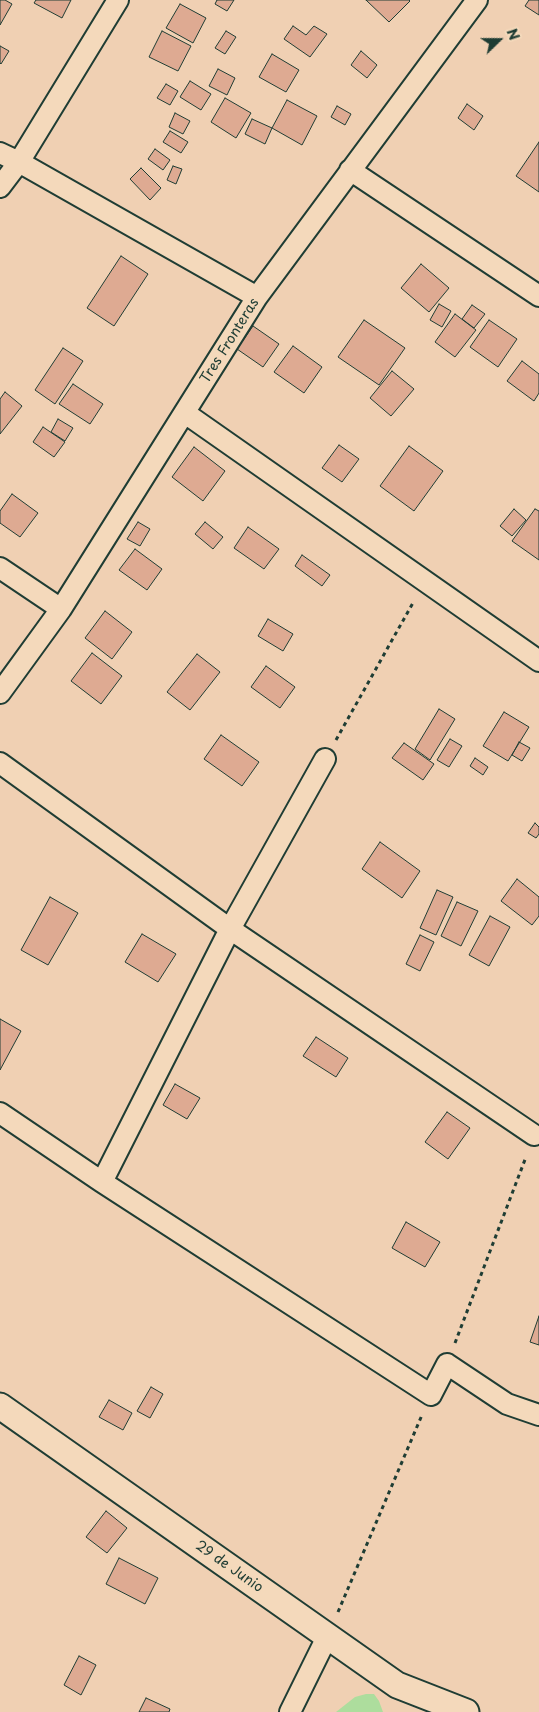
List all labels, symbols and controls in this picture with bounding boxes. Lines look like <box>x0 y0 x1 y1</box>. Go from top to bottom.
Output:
north arrow <box>474 15 524 65</box>
text: N <box>502 25 525 43</box>
street label: Tres Fronteras <box>197 295 263 387</box>
street label: 29 de Junio <box>192 1537 266 1597</box>

